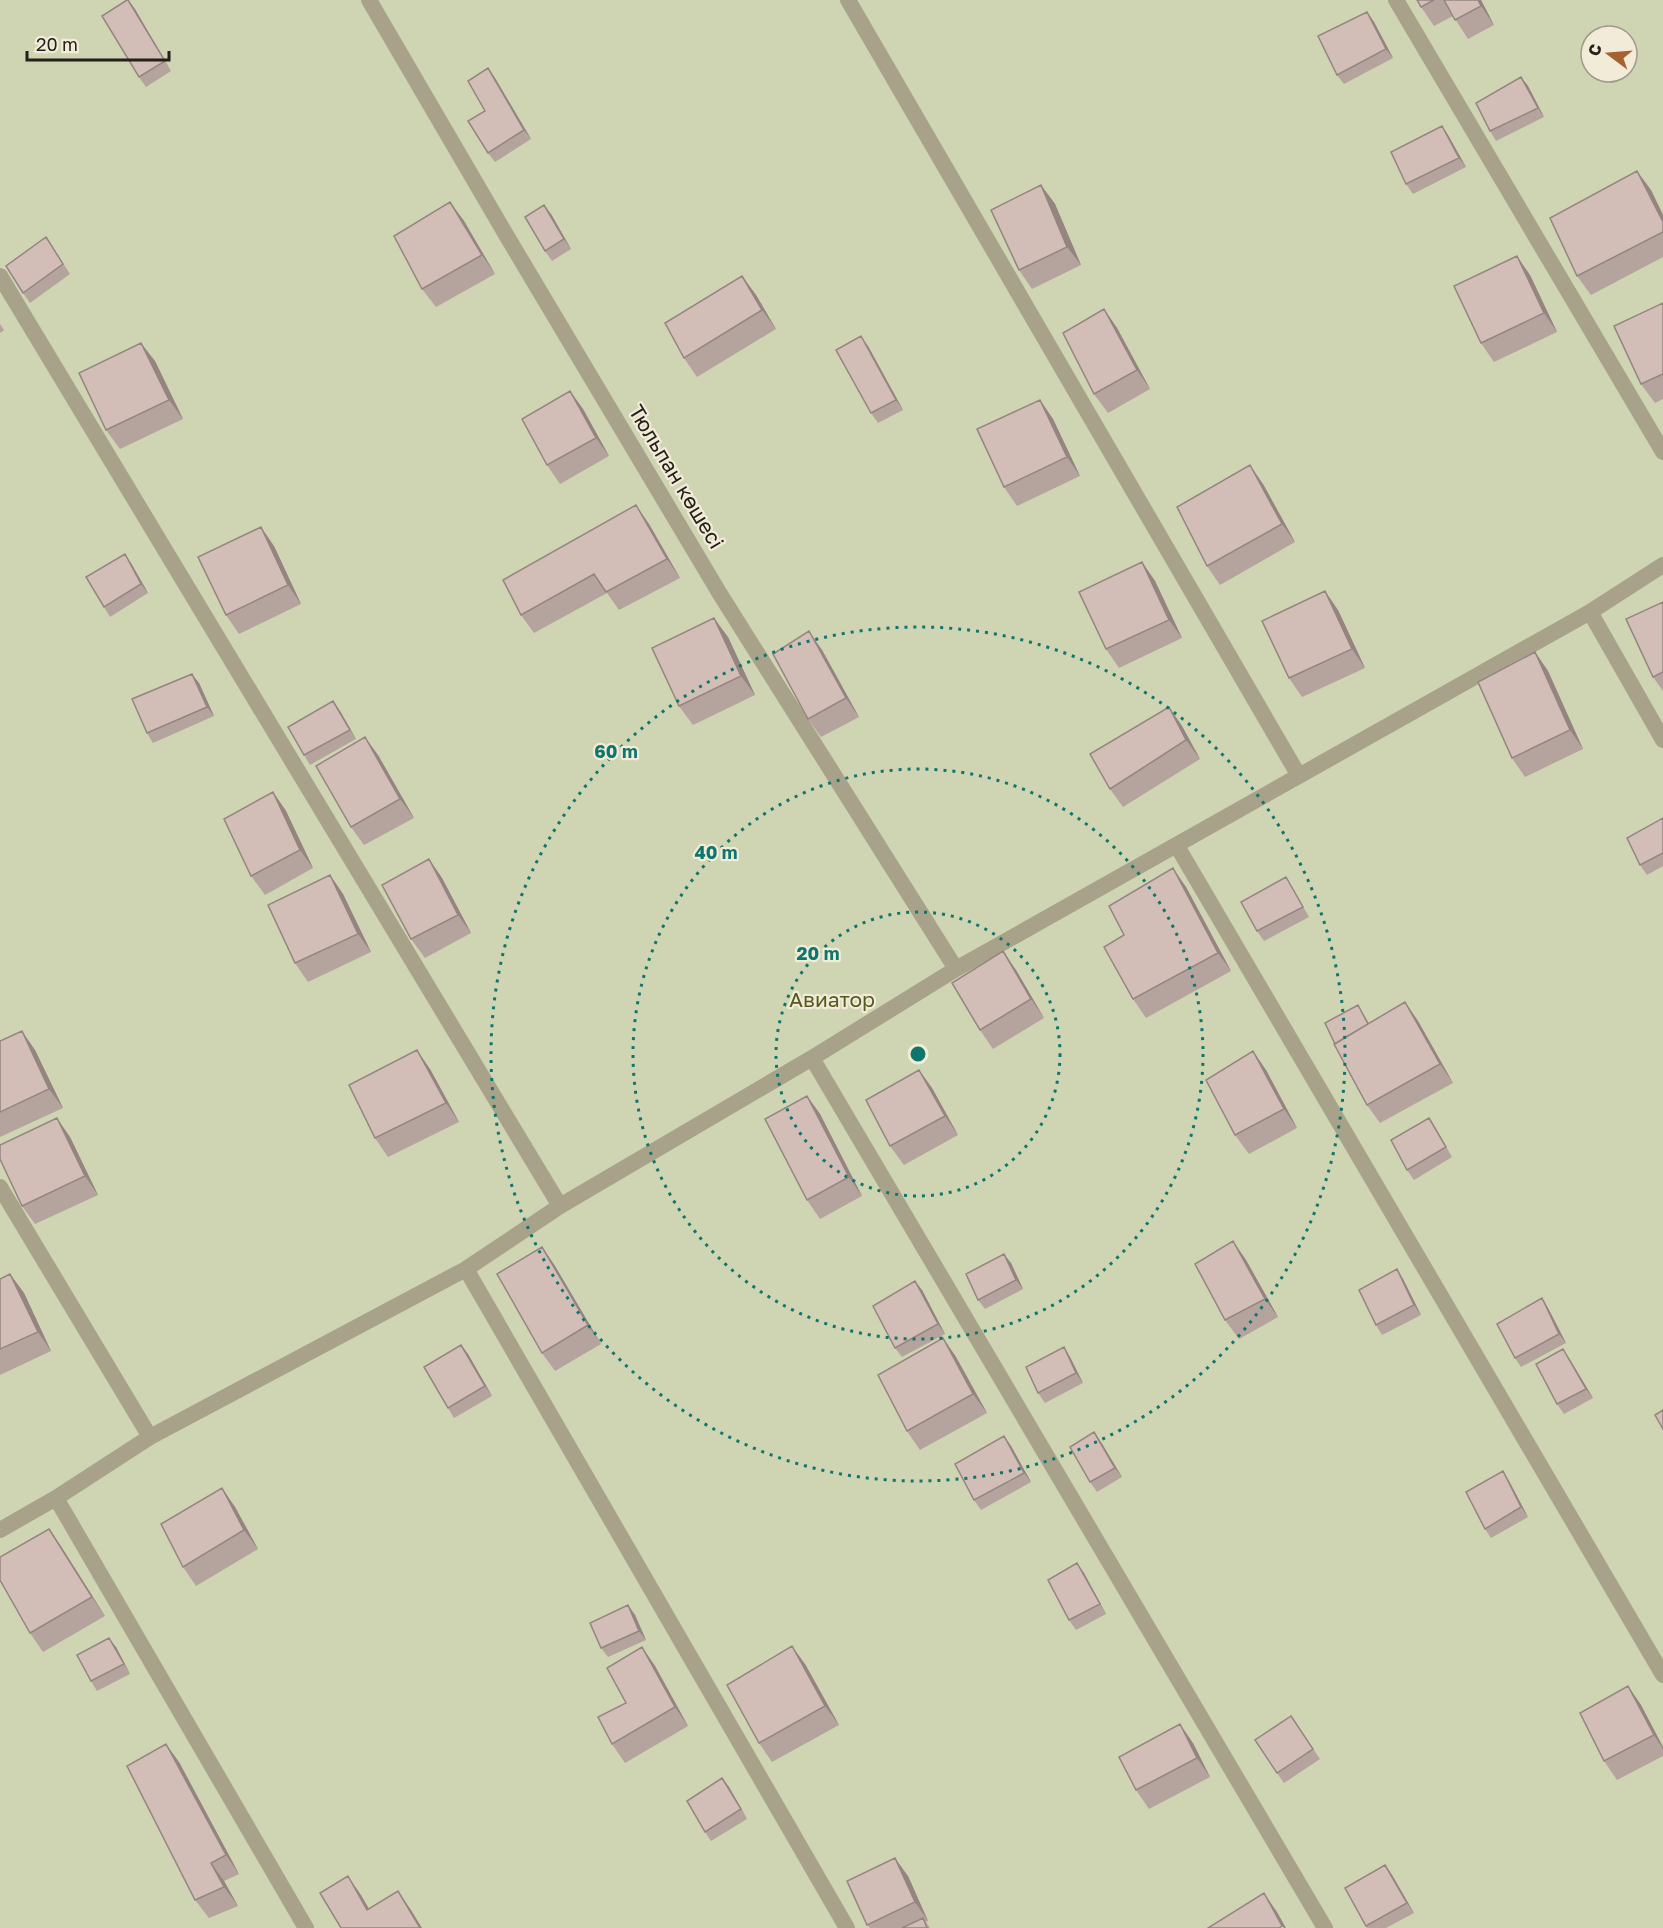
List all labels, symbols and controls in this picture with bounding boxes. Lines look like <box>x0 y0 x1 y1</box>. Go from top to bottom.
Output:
scale bar <box>27 24 170 62</box>
north arrow <box>1579 24 1639 84</box>
text: 20 m <box>36 33 78 55</box>
text: С <box>1583 42 1606 58</box>
street label: Тюльпан көшесі <box>624 400 730 553</box>
text: 60 m <box>594 740 638 762</box>
text: 40 m <box>694 841 738 863</box>
text: 20 m <box>797 942 839 964</box>
park label: Авиатор <box>789 986 875 1012</box>
centre of rings <box>908 1044 928 1064</box>

